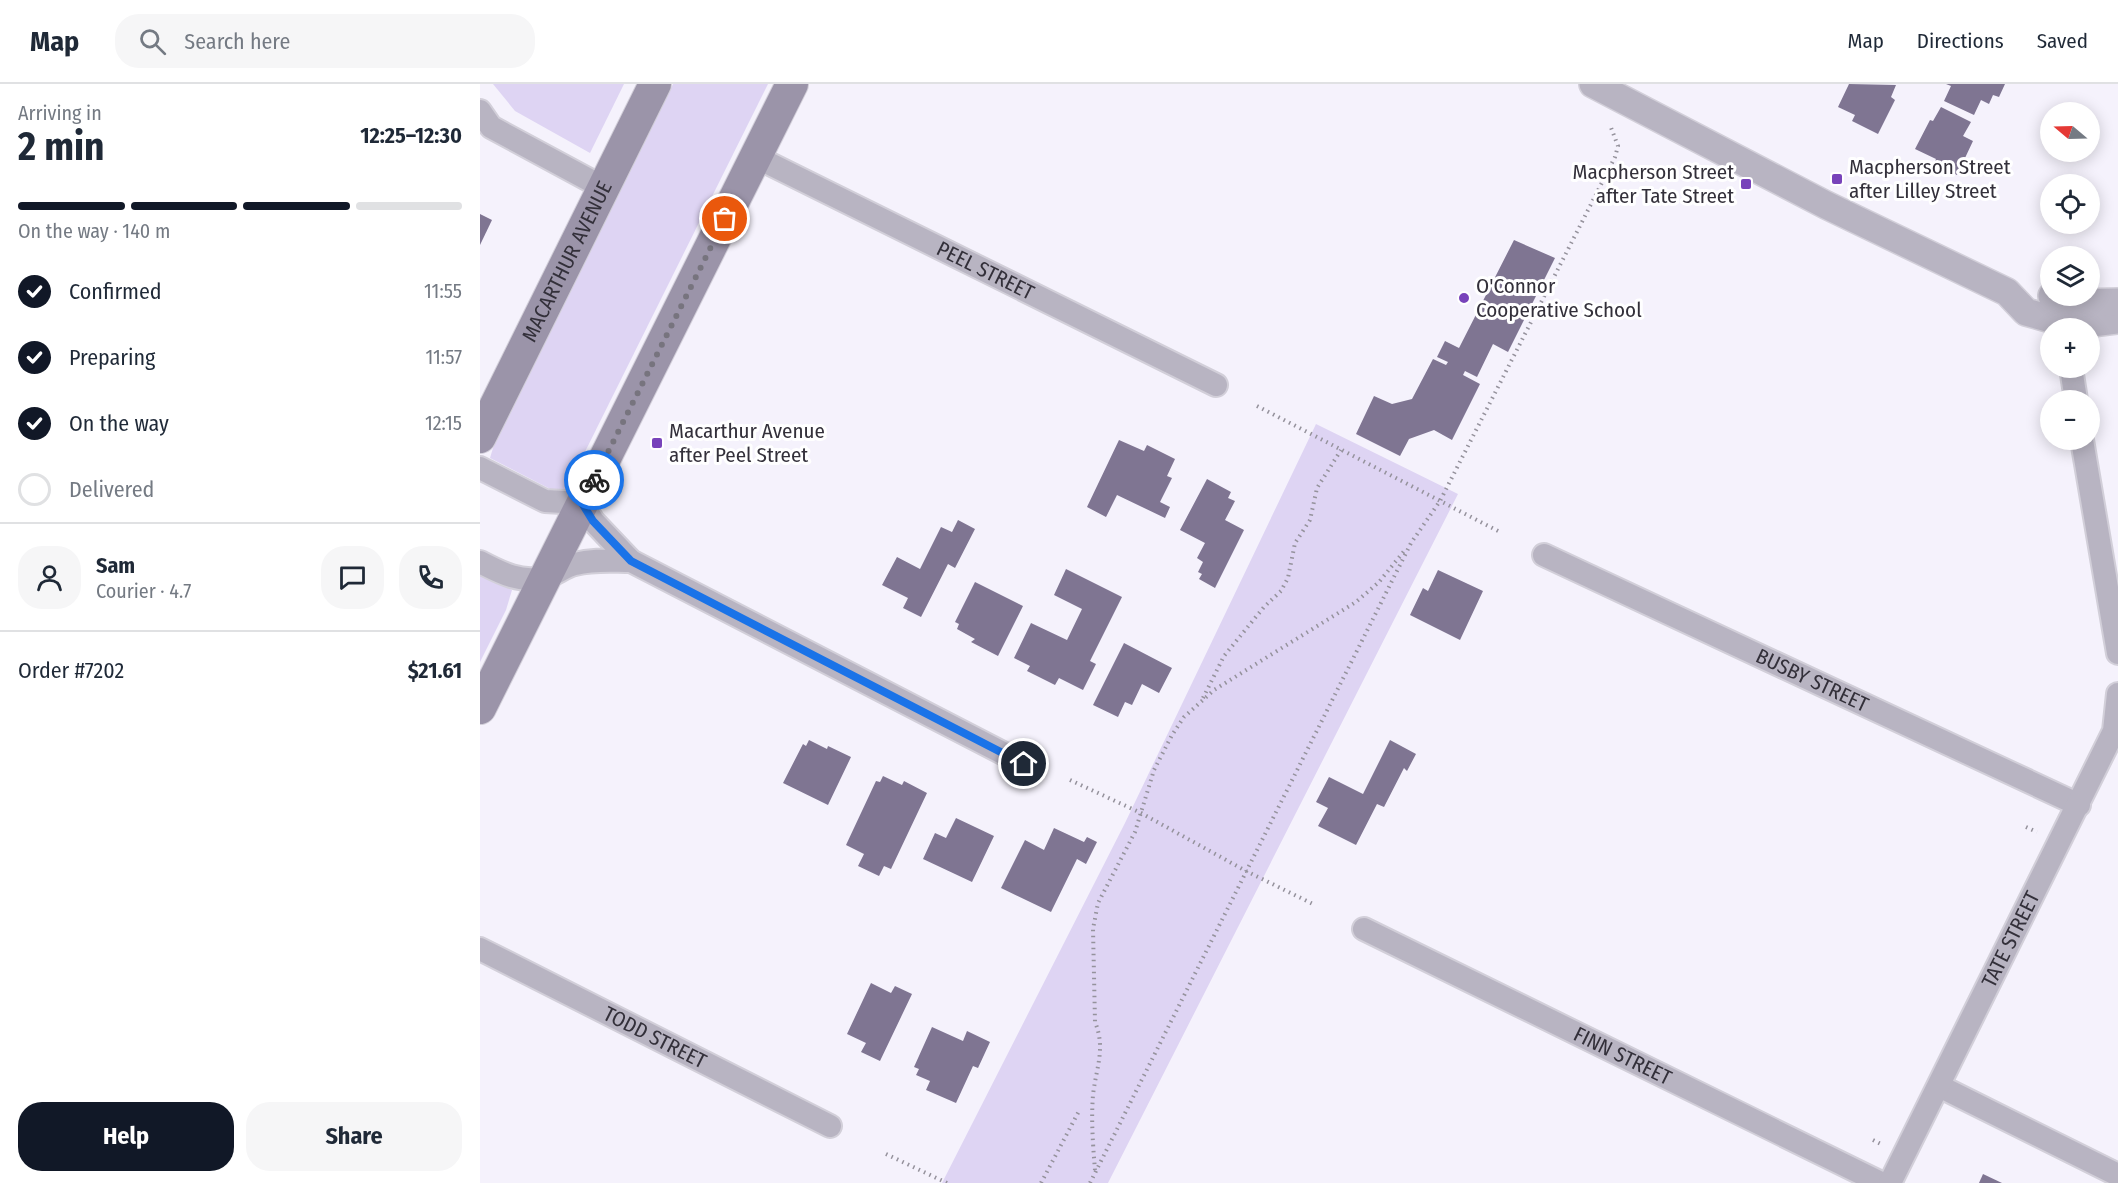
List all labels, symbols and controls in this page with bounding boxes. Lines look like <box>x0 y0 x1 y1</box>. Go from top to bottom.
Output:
search box <box>115 14 535 68</box>
text: Map <box>30 25 79 58</box>
icon: search <box>136 25 169 58</box>
text: Search here <box>184 28 290 55</box>
text: Map <box>1847 28 1884 54</box>
text: Directions <box>1917 28 2004 54</box>
text: Saved <box>2037 28 2088 54</box>
text: Arriving in <box>18 101 102 125</box>
north arrow <box>2040 102 2100 162</box>
map controls <box>2040 102 2100 450</box>
text: 12:25–12:30 <box>360 122 462 149</box>
text: 2 min <box>18 124 104 170</box>
place label: Macpherson Street after Lilley Street <box>1849 154 2011 204</box>
place label: Macpherson Street after Tate Street <box>1572 159 1734 209</box>
marker: Macpherson Street after Lilley Street <box>1830 172 1844 186</box>
button: locate <box>2040 174 2100 234</box>
street label: MACARTHUR AVENUE <box>516 177 618 346</box>
marker: Macpherson Street after Tate Street <box>1739 177 1753 191</box>
pin <box>699 193 750 244</box>
icon: bag <box>708 202 741 235</box>
text: On the way · 140 m <box>18 219 170 243</box>
street label: PEEL STREET <box>932 236 1039 306</box>
button: layers <box>2040 246 2100 306</box>
place label: O'Connor Cooperative School <box>1476 273 1642 323</box>
icon: check <box>18 275 51 308</box>
text: Confirmed <box>69 278 162 305</box>
text: 11:55 <box>424 279 462 303</box>
marker: O'Connor Cooperative School <box>1457 291 1471 305</box>
button: + <box>2040 318 2100 378</box>
icon: check <box>18 341 51 374</box>
text: Preparing <box>69 344 155 371</box>
text: 11:57 <box>426 345 462 369</box>
button: − <box>2040 390 2100 450</box>
icon: check <box>18 407 51 440</box>
text: On the way <box>69 410 169 437</box>
text: 12:15 <box>425 411 462 435</box>
place label: Macarthur Avenue after Peel Street <box>669 418 825 468</box>
marker: Macarthur Avenue after Peel Street <box>650 436 664 450</box>
courier <box>564 450 624 510</box>
icon: bike <box>578 464 611 497</box>
text: Delivered <box>69 476 154 503</box>
button: person <box>18 546 81 609</box>
button: chat <box>321 546 384 609</box>
button: phone <box>399 546 462 609</box>
text: Sam <box>96 552 135 579</box>
text: Courier · 4.7 <box>96 579 191 603</box>
street label: BUSBY STREET <box>1752 643 1873 718</box>
text: Order #7202 <box>18 657 124 684</box>
text: $21.61 <box>408 657 462 684</box>
pin <box>998 738 1049 789</box>
icon: home <box>1007 747 1040 780</box>
street label: TATE STREET <box>1976 887 2046 992</box>
street label: TODD STREET <box>599 1001 711 1074</box>
street label: FINN STREET <box>1569 1021 1676 1091</box>
button: Help <box>18 1102 234 1171</box>
button: Share <box>246 1102 462 1171</box>

